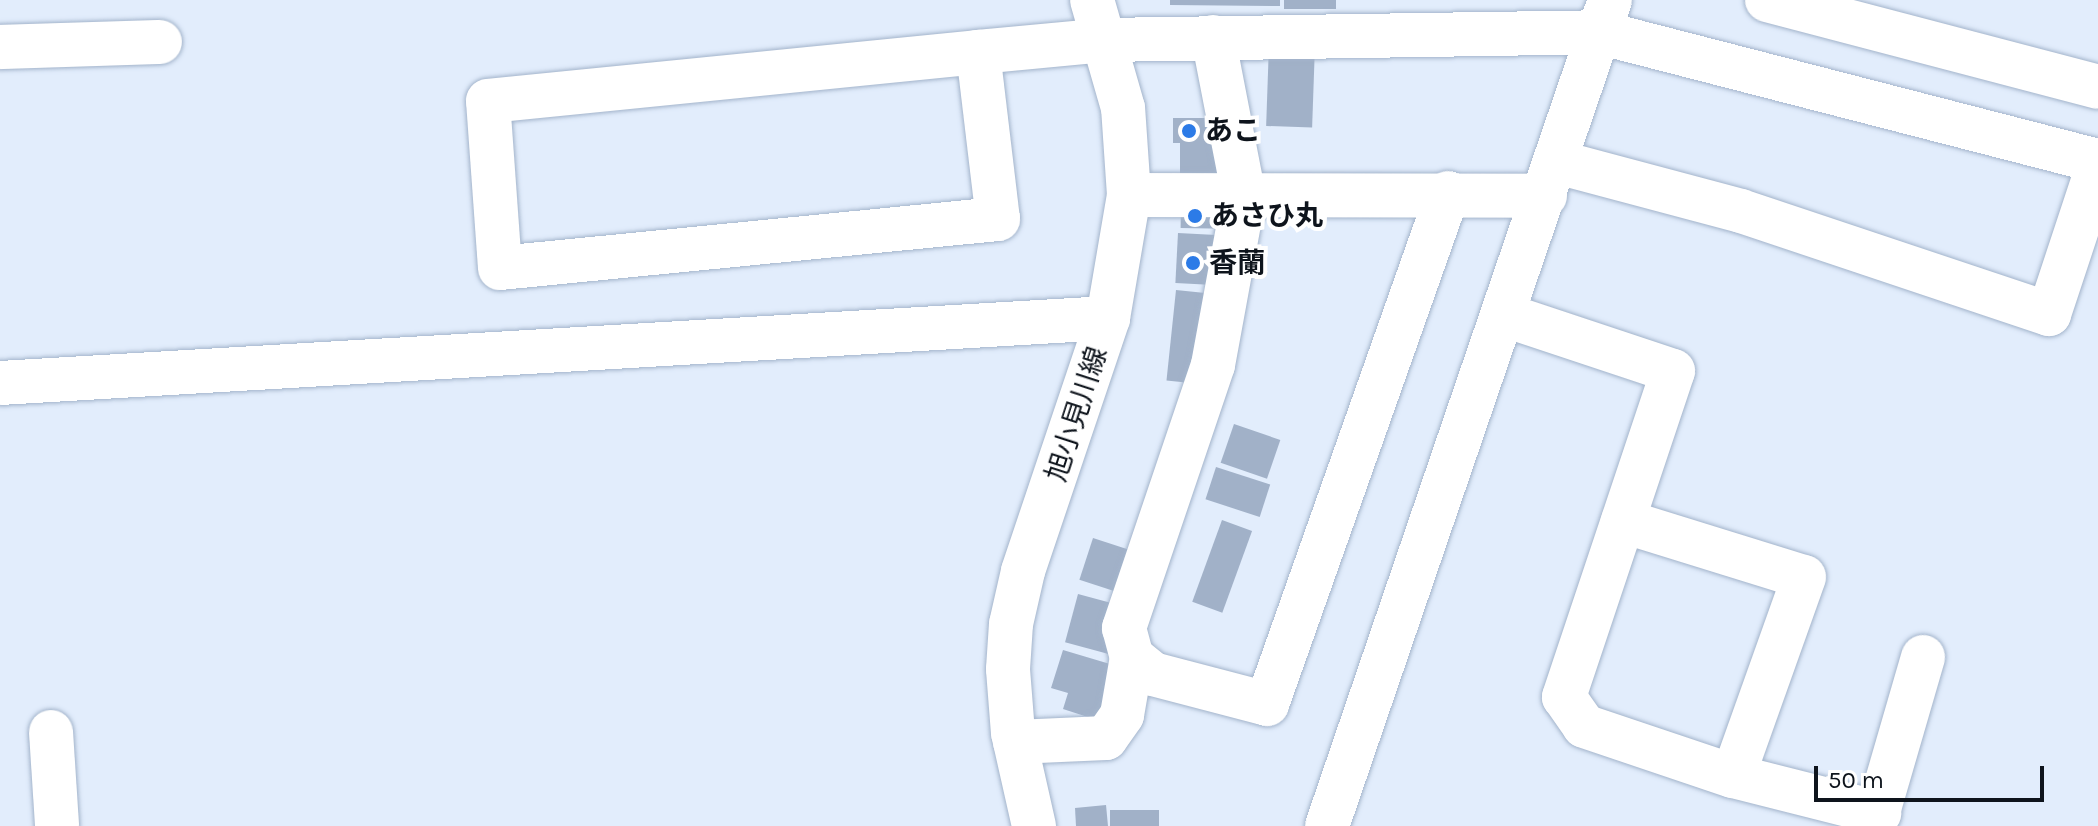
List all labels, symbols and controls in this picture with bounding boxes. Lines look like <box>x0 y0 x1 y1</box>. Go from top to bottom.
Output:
place label: あこ <box>1205 114 1261 148</box>
marker: あこ <box>1180 122 1198 140</box>
place label: あさひ丸 <box>1211 199 1323 233</box>
marker: あさひ丸 <box>1186 207 1204 225</box>
place label: 香蘭 <box>1209 246 1265 280</box>
marker: 香蘭 <box>1184 254 1202 272</box>
street label: 旭小見川線 <box>1039 342 1115 486</box>
scale bar <box>1818 750 2048 800</box>
text: 50 m <box>1828 766 1884 794</box>

